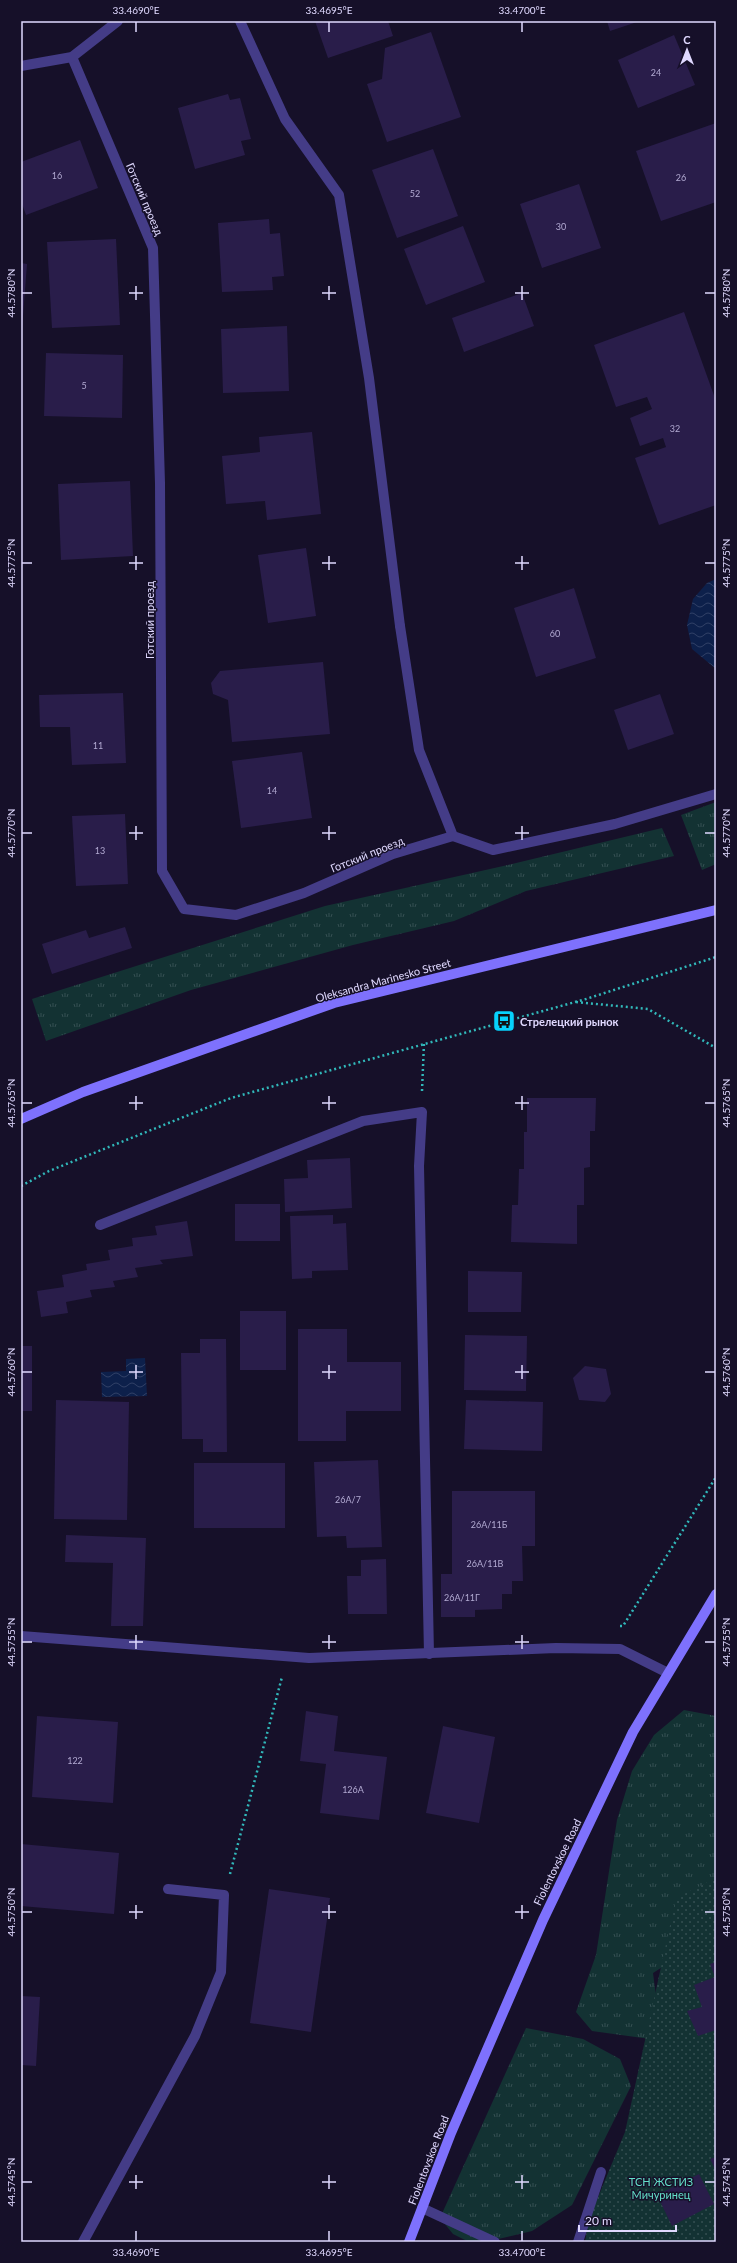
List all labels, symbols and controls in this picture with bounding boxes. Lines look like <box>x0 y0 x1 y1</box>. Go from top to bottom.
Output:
text: 33.4690°E <box>112 4 160 16</box>
text: 33.4695°E <box>305 4 353 16</box>
text: 33.4700°E <box>498 4 546 16</box>
north arrow <box>667 30 707 70</box>
text: С <box>683 33 691 46</box>
house number: 24 <box>651 67 661 78</box>
street label: Готский проезд <box>124 161 166 238</box>
house number: 16 <box>52 170 62 181</box>
house number: 26 <box>676 172 686 183</box>
house number: 52 <box>410 188 420 199</box>
house number: 30 <box>556 221 566 232</box>
text: 44.5780°N <box>5 269 17 317</box>
text: 44.5780°N <box>720 269 732 317</box>
house number: 5 <box>81 380 87 391</box>
house number: 32 <box>670 423 680 434</box>
text: 44.5775°N <box>5 539 17 587</box>
text: 44.5775°N <box>720 539 732 587</box>
street label: Готский проезд <box>143 581 156 659</box>
house number: 60 <box>550 628 560 639</box>
house number: 11 <box>93 740 103 751</box>
house number: 14 <box>267 785 277 796</box>
text: 44.5770°N <box>5 809 17 857</box>
text: 44.5770°N <box>720 809 732 857</box>
street label: Готский проезд <box>328 833 406 875</box>
house number: 13 <box>95 845 105 856</box>
street label: Oleksandra Marinesko Street <box>314 956 452 1004</box>
bus stop icon: Стрелецкий рынок <box>491 1008 517 1034</box>
place label: Стрелецкий рынок <box>520 1015 618 1028</box>
text: 44.5765°N <box>5 1079 17 1127</box>
text: 44.5765°N <box>720 1079 732 1127</box>
text: 44.5760°N <box>5 1348 17 1396</box>
text: 44.5760°N <box>720 1348 732 1396</box>
house number: 26А/7 <box>335 1494 361 1505</box>
house number: 26А/11Б <box>471 1519 508 1530</box>
house number: 26А/11В <box>467 1558 504 1569</box>
house number: 26А/11Г <box>444 1592 480 1603</box>
text: 44.5755°N <box>5 1618 17 1666</box>
text: 44.5755°N <box>720 1618 732 1666</box>
house number: 122 <box>67 1755 83 1766</box>
house number: 126А <box>342 1784 365 1795</box>
street label: Fiolentovskoe Road <box>530 1817 584 1907</box>
text: 44.5750°N <box>5 1888 17 1936</box>
text: 44.5750°N <box>720 1888 732 1936</box>
street label: Fiolentovskoe Road <box>405 2114 451 2206</box>
text: 44.5745°N <box>5 2158 17 2206</box>
text: 44.5745°N <box>720 2158 732 2206</box>
park label: ТСН ЖСТИЗ Мичуринец <box>629 2175 693 2201</box>
scale bar <box>579 2207 676 2233</box>
text: 20 m <box>585 2213 612 2228</box>
text: 33.4690°E <box>112 2246 160 2258</box>
text: 33.4695°E <box>305 2246 353 2258</box>
text: 33.4700°E <box>498 2246 546 2258</box>

